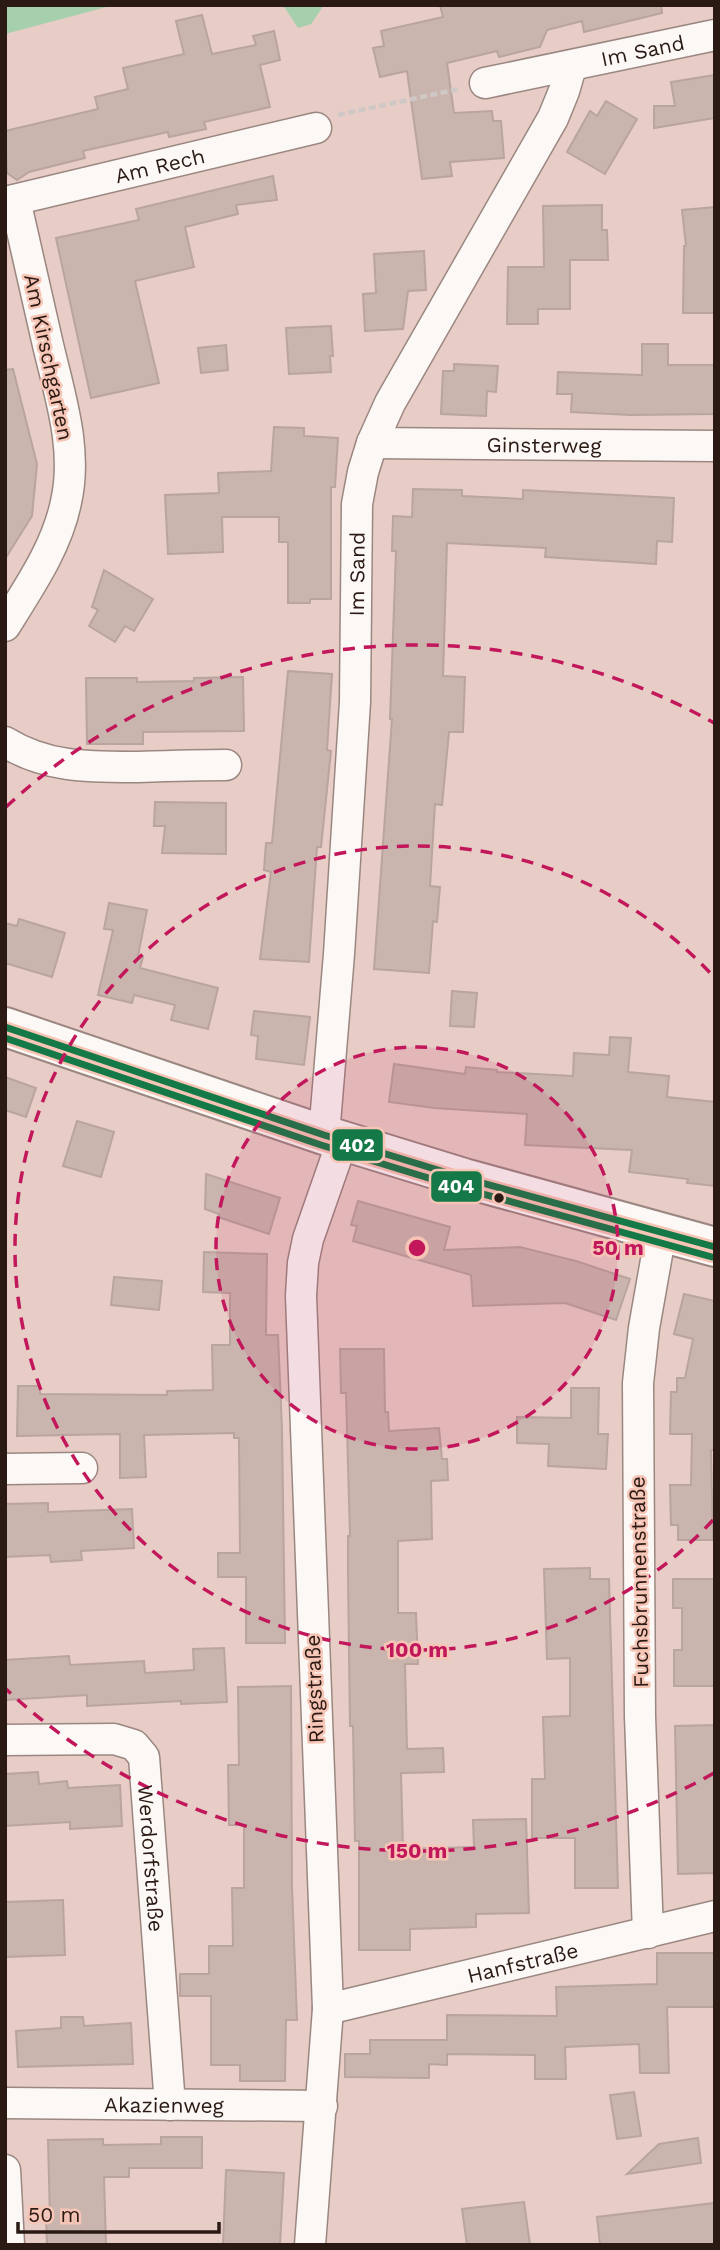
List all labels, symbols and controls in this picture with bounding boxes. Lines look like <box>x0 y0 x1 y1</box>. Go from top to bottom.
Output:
street label: Im Sand <box>599 29 687 71</box>
street label: Am Rech <box>112 142 207 188</box>
street label: Am Kirschgarten <box>19 272 79 442</box>
street label: Ginsterweg <box>486 432 602 458</box>
street label: Im Sand <box>343 532 369 617</box>
line badge: 402 <box>331 1128 384 1162</box>
text: 402 <box>339 1134 375 1157</box>
line badge: 404 <box>430 1170 483 1203</box>
text: 404 <box>438 1175 474 1198</box>
unlabelled marker <box>492 1191 506 1205</box>
text: 50 m <box>592 1235 644 1260</box>
centre of rings <box>405 1236 429 1260</box>
street label: Fuchsbrunnenstraße <box>625 1476 653 1688</box>
street label: Ringstraße <box>300 1634 328 1744</box>
text: 100 m <box>386 1637 448 1662</box>
street label: Werdorfstraße <box>134 1784 170 1933</box>
text: 150 m <box>387 1838 447 1863</box>
street label: Hanfstraße <box>464 1937 581 1988</box>
street label: Akazienweg <box>104 2091 225 2118</box>
scale bar <box>18 2190 219 2234</box>
text: 50 m <box>28 2202 80 2227</box>

